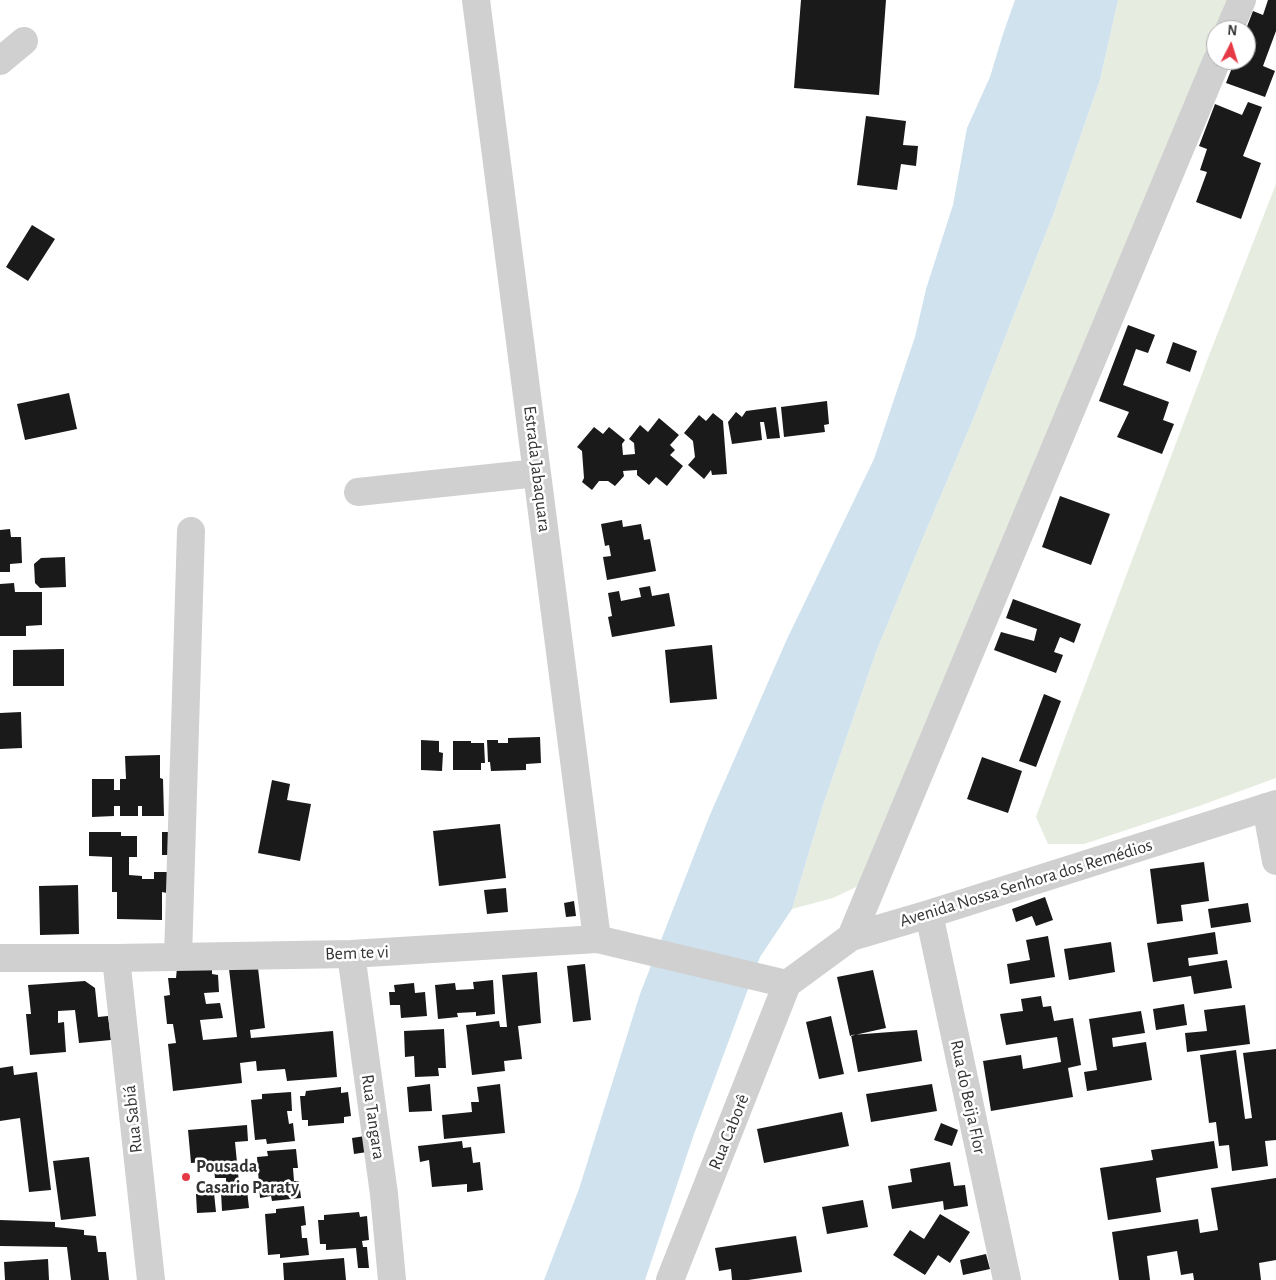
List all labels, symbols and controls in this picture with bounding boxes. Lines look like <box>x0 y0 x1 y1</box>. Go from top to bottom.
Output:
north arrow <box>1206 20 1256 70</box>
text: N <box>1227 24 1238 38</box>
street label: Estrada Jabaquara <box>519 405 555 533</box>
street label: Avenida Nossa Senhora dos Remédios <box>897 834 1155 932</box>
street label: Bem te vi <box>325 941 389 965</box>
street label: Rua do Beija Flor <box>945 1038 991 1156</box>
street label: Rua Tangara <box>356 1073 390 1161</box>
street label: Rua Sabiá <box>119 1084 147 1154</box>
street label: Rua Caborê <box>704 1091 754 1173</box>
place label: Pousada Casario Paraty <box>196 1156 299 1198</box>
marker: Pousada Casario Paraty <box>180 1171 192 1183</box>

